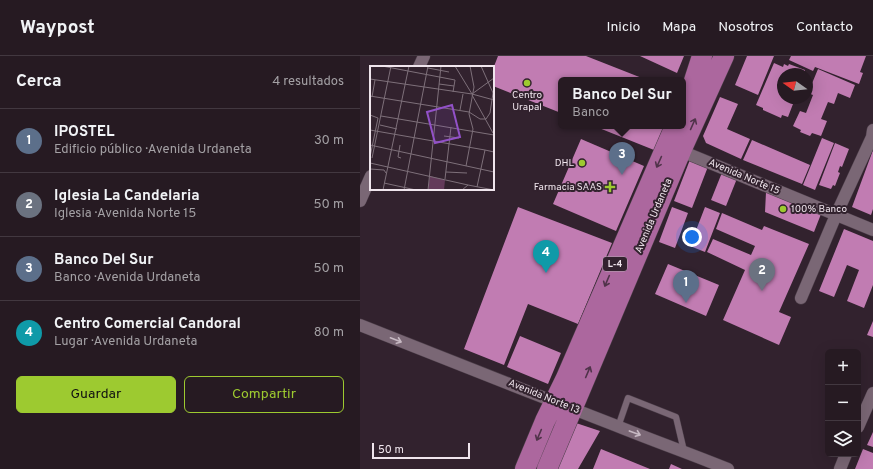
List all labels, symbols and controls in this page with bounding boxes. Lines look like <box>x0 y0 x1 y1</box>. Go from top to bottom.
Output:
text: Waypost <box>20 16 95 40</box>
text: Inicio <box>607 19 640 36</box>
text: Mapa <box>662 19 696 36</box>
text: Nosotros <box>718 19 774 36</box>
text: Contacto <box>796 19 853 36</box>
inset map <box>370 66 494 190</box>
north arrow <box>777 68 813 104</box>
text: Cerca <box>16 71 62 93</box>
text: 4 resultados <box>272 74 344 90</box>
popup <box>558 77 686 129</box>
marker: Centro Urapal <box>522 78 532 88</box>
text: Banco Del Sur <box>572 86 672 105</box>
place label: Centro Urapal <box>512 89 542 114</box>
text: Banco <box>572 105 609 121</box>
one-way arrow <box>690 119 698 131</box>
text: IPOSTEL <box>54 123 115 142</box>
text: 1 <box>26 133 32 149</box>
text: 30 m <box>314 133 344 149</box>
text: Edificio público · Avenida Urdaneta <box>54 142 252 158</box>
pin: 3 <box>609 142 635 175</box>
one-way arrow <box>655 155 662 167</box>
street label: Avenida Norte 15 <box>706 156 782 198</box>
place label: DHL <box>555 157 574 170</box>
marker: DHL <box>577 158 587 168</box>
street label: Avenida Urdaneta <box>632 177 676 255</box>
place label: Farmacia SAAS <box>534 181 602 194</box>
marker: Farmacia SAAS <box>605 182 615 192</box>
text: Iglesia La Candelaria <box>54 187 200 206</box>
text: 2 <box>25 197 33 213</box>
text: 50 m <box>314 197 344 213</box>
place label: 100% Banco <box>791 203 847 216</box>
marker: 100% Banco <box>778 204 788 214</box>
text: Iglesia · Avenida Norte 15 <box>54 206 196 222</box>
your location <box>682 227 702 247</box>
pin: 4 <box>533 240 559 273</box>
text: Banco Del Sur <box>54 251 153 270</box>
road number: L-4 <box>603 257 627 271</box>
pin: 2 <box>749 258 775 291</box>
text: 3 <box>25 261 33 277</box>
text: 50 m <box>314 261 344 277</box>
text: Banco · Avenida Urdaneta <box>54 270 200 286</box>
pin: 1 <box>673 270 699 303</box>
one-way arrow <box>603 275 611 287</box>
text: Centro Comercial Candoral <box>54 315 241 334</box>
text: 4 <box>25 325 33 341</box>
text: 80 m <box>314 325 344 341</box>
text: Lugar · Avenida Urdaneta <box>54 334 197 350</box>
one-way arrow <box>390 336 402 344</box>
map controls <box>825 349 861 457</box>
button: + <box>825 349 861 385</box>
one-way arrow <box>585 367 592 379</box>
button: Guardar <box>16 376 176 413</box>
button: Compartir <box>184 376 344 413</box>
street label: Avenida Norte 13 <box>506 377 582 417</box>
button: − <box>825 385 861 421</box>
button: layers <box>825 421 861 457</box>
one-way arrow <box>535 428 543 440</box>
one-way arrow <box>629 430 642 437</box>
scale bar <box>372 441 470 460</box>
text: 50 m <box>378 443 404 457</box>

